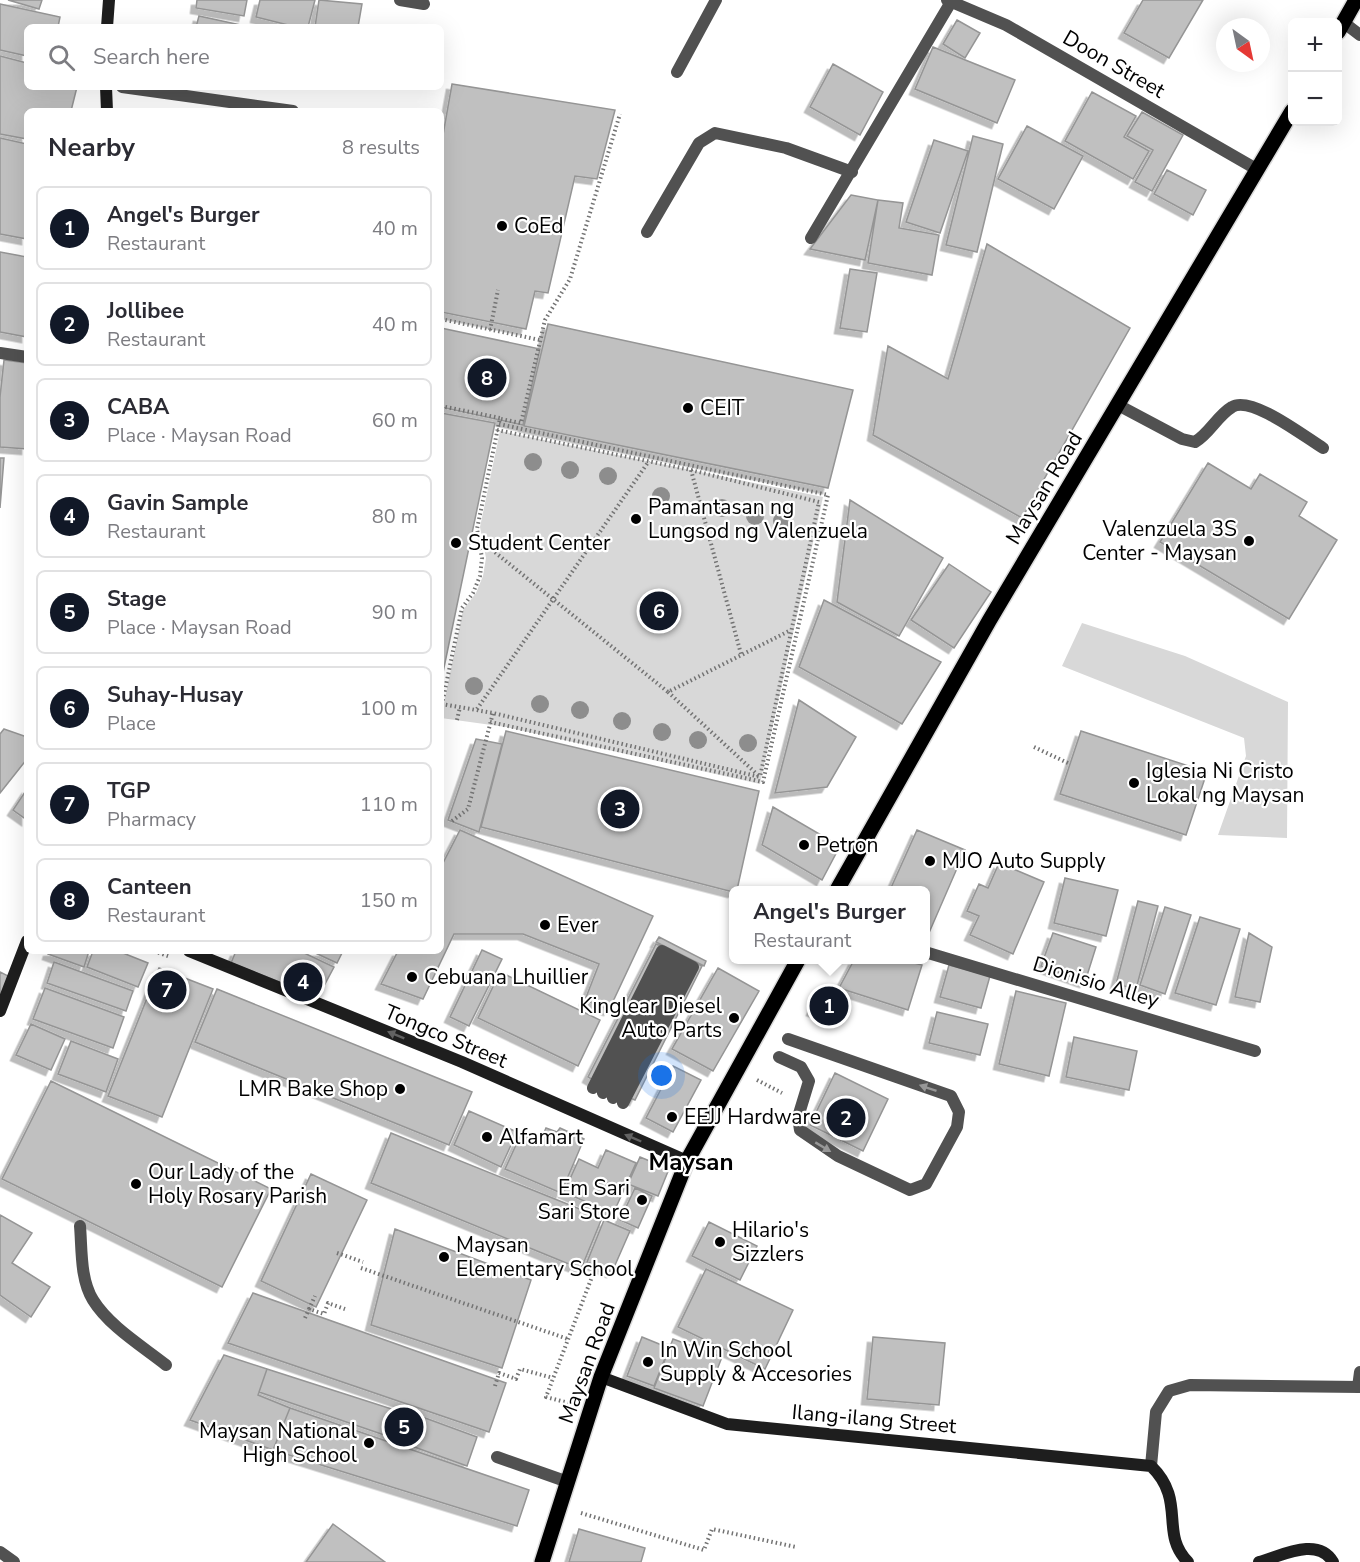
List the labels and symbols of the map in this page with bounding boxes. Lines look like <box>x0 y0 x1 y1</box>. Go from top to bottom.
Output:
north arrow <box>1216 18 1270 72</box>
street label: Doon Street <box>1058 23 1171 105</box>
place label: CoEd <box>514 212 563 240</box>
marker: CoEd <box>495 219 509 233</box>
pin: 8 <box>468 356 506 400</box>
place label: CEIT <box>700 394 745 422</box>
marker: CEIT <box>681 401 695 415</box>
street label: Maysan Road <box>999 426 1089 550</box>
place label: Pamantasan ng Lungsod ng Valenzuela <box>648 493 868 545</box>
marker: Pamantasan ng Lungsod ng Valenzuela <box>629 512 643 526</box>
place label: Valenzuela 3S Center - Maysan <box>1082 515 1237 567</box>
place label: Student Center <box>468 529 611 557</box>
marker: Valenzuela 3S Center - Maysan <box>1242 534 1256 548</box>
marker: Student Center <box>449 536 463 550</box>
pin: 6 <box>640 588 678 634</box>
place label: Iglesia Ni Cristo Lokal ng Maysan <box>1146 757 1304 809</box>
marker: Iglesia Ni Cristo Lokal ng Maysan <box>1127 776 1141 790</box>
pin: 3 <box>600 786 640 832</box>
place label: Petron <box>816 831 878 859</box>
marker: Petron <box>797 838 811 852</box>
place label: MJO Auto Supply <box>942 847 1106 875</box>
marker: MJO Auto Supply <box>923 854 937 868</box>
place label: Ever <box>557 911 599 939</box>
marker: Ever <box>538 918 552 932</box>
street label: Dionisio Alley <box>1030 950 1163 1015</box>
pin: 4 <box>284 960 322 1004</box>
place label: Cebuana Lhuillier <box>424 963 589 991</box>
pin: 7 <box>148 968 186 1012</box>
marker: Cebuana Lhuillier <box>405 970 419 984</box>
pin: 1 <box>810 984 848 1028</box>
place label: Kinglear Diesel Auto Parts <box>579 992 723 1044</box>
street label: Tongco Street <box>380 998 512 1075</box>
marker: Kinglear Diesel Auto Parts <box>727 1011 741 1025</box>
one-way arrow <box>387 1030 405 1040</box>
your location <box>647 1061 676 1090</box>
place label: LMR Bake Shop <box>238 1075 388 1103</box>
marker: LMR Bake Shop <box>393 1082 407 1096</box>
one-way arrow <box>918 1082 936 1092</box>
pin: 2 <box>826 1096 866 1140</box>
place label: EEJJ Hardware <box>684 1103 821 1131</box>
marker: EEJJ Hardware <box>665 1110 679 1124</box>
place label: Alfamart <box>499 1123 584 1151</box>
marker: Alfamart <box>480 1130 494 1144</box>
one-way arrow <box>624 1133 642 1142</box>
one-way arrow <box>815 1142 832 1152</box>
district label: Maysan <box>648 1146 734 1178</box>
place label: Our Lady of the Holy Rosary Parish <box>148 1158 327 1210</box>
place label: Em Sari Sari Store <box>538 1174 630 1226</box>
marker: Our Lady of the Holy Rosary Parish <box>129 1177 143 1191</box>
marker: Em Sari Sari Store <box>635 1193 649 1207</box>
place label: Hilario's Sizzlers <box>732 1216 809 1268</box>
place label: Maysan Elementary School <box>456 1231 634 1283</box>
marker: Hilario's Sizzlers <box>713 1235 727 1249</box>
marker: Maysan Elementary School <box>437 1250 451 1264</box>
street label: Maysan Road <box>552 1299 622 1427</box>
place label: In Win School Supply & Accesories <box>660 1336 852 1388</box>
marker: In Win School Supply & Accesories <box>641 1355 655 1369</box>
street label: Ilang-ilang Street <box>791 1398 958 1440</box>
pin: 5 <box>384 1404 424 1450</box>
place label: Maysan National High School <box>199 1417 358 1469</box>
marker: Maysan National High School <box>362 1436 376 1450</box>

